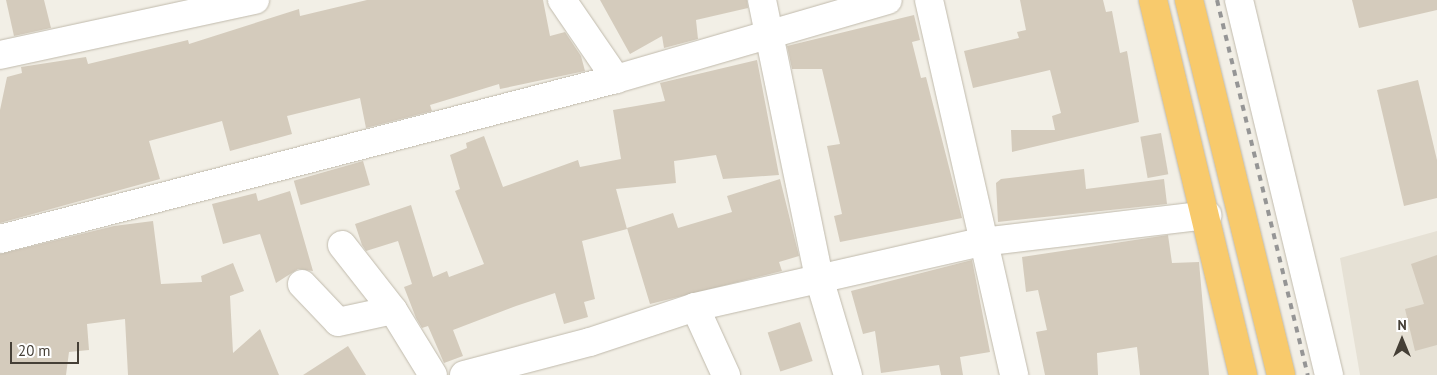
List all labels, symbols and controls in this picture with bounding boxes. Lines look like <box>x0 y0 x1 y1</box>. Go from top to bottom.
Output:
north arrow <box>1377 315 1427 365</box>
text: N <box>1397 316 1407 334</box>
scale bar <box>12 332 81 364</box>
text: 20 m <box>18 341 51 360</box>

